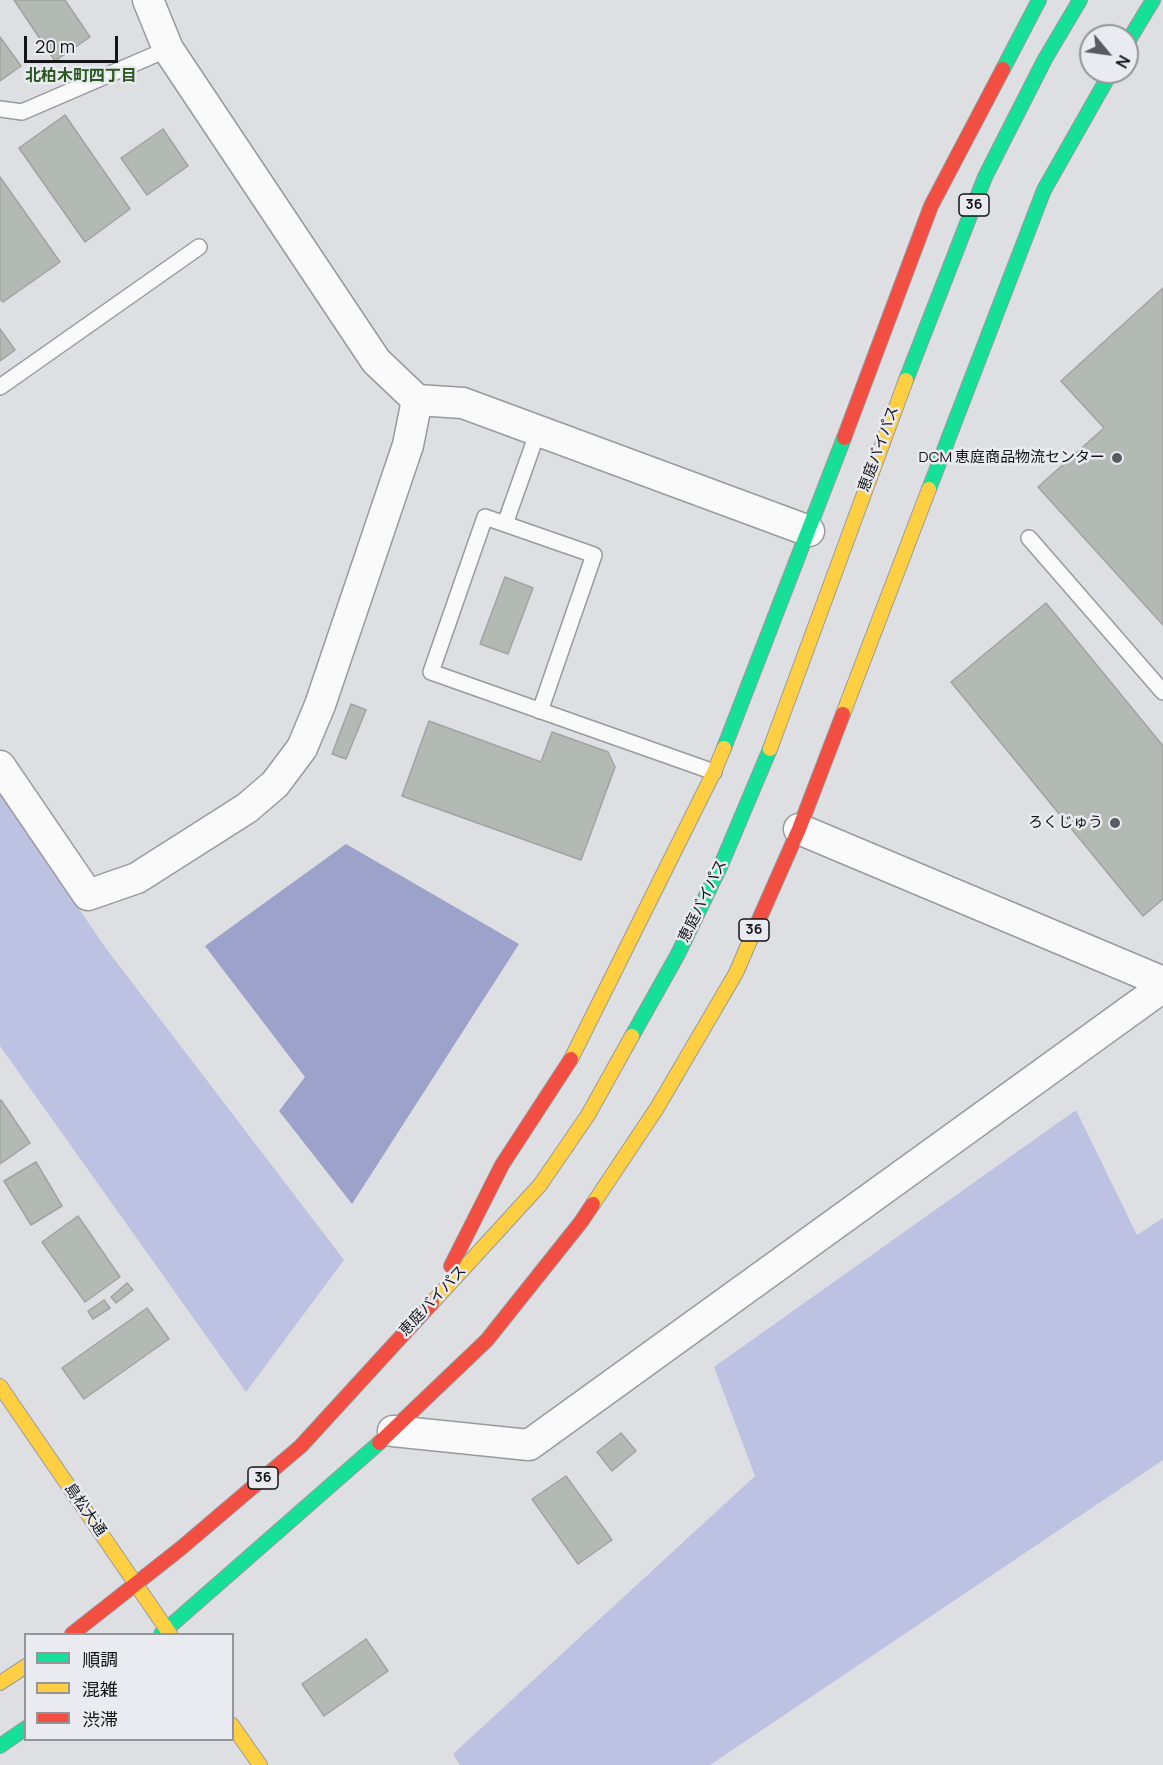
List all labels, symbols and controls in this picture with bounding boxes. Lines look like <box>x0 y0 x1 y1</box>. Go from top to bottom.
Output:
scale bar <box>27 24 122 62</box>
north arrow <box>1079 24 1139 84</box>
text: 20 m <box>35 34 75 58</box>
text: N <box>1111 51 1135 72</box>
district label: 北柏木町四丁目 <box>25 67 137 87</box>
road number: 36 <box>959 194 989 216</box>
street label: 恵庭バイパス <box>855 404 903 494</box>
place label: DCM 恵庭商品物流センター <box>919 449 1105 467</box>
marker: DCM 恵庭商品物流センター <box>1110 451 1124 465</box>
place label: ろくじゅう <box>1028 814 1103 832</box>
marker: ろくじゅう <box>1108 816 1122 830</box>
street label: 恵庭バイパス <box>675 857 731 945</box>
road number: 36 <box>739 919 769 941</box>
street label: 恵庭バイパス <box>396 1262 470 1340</box>
road number: 36 <box>248 1467 278 1489</box>
street label: 島松大通 <box>60 1480 110 1540</box>
legend <box>24 1633 234 1741</box>
text: 順調 <box>82 1647 118 1671</box>
text: 混雑 <box>82 1677 118 1701</box>
text: 渋滞 <box>82 1707 118 1731</box>

